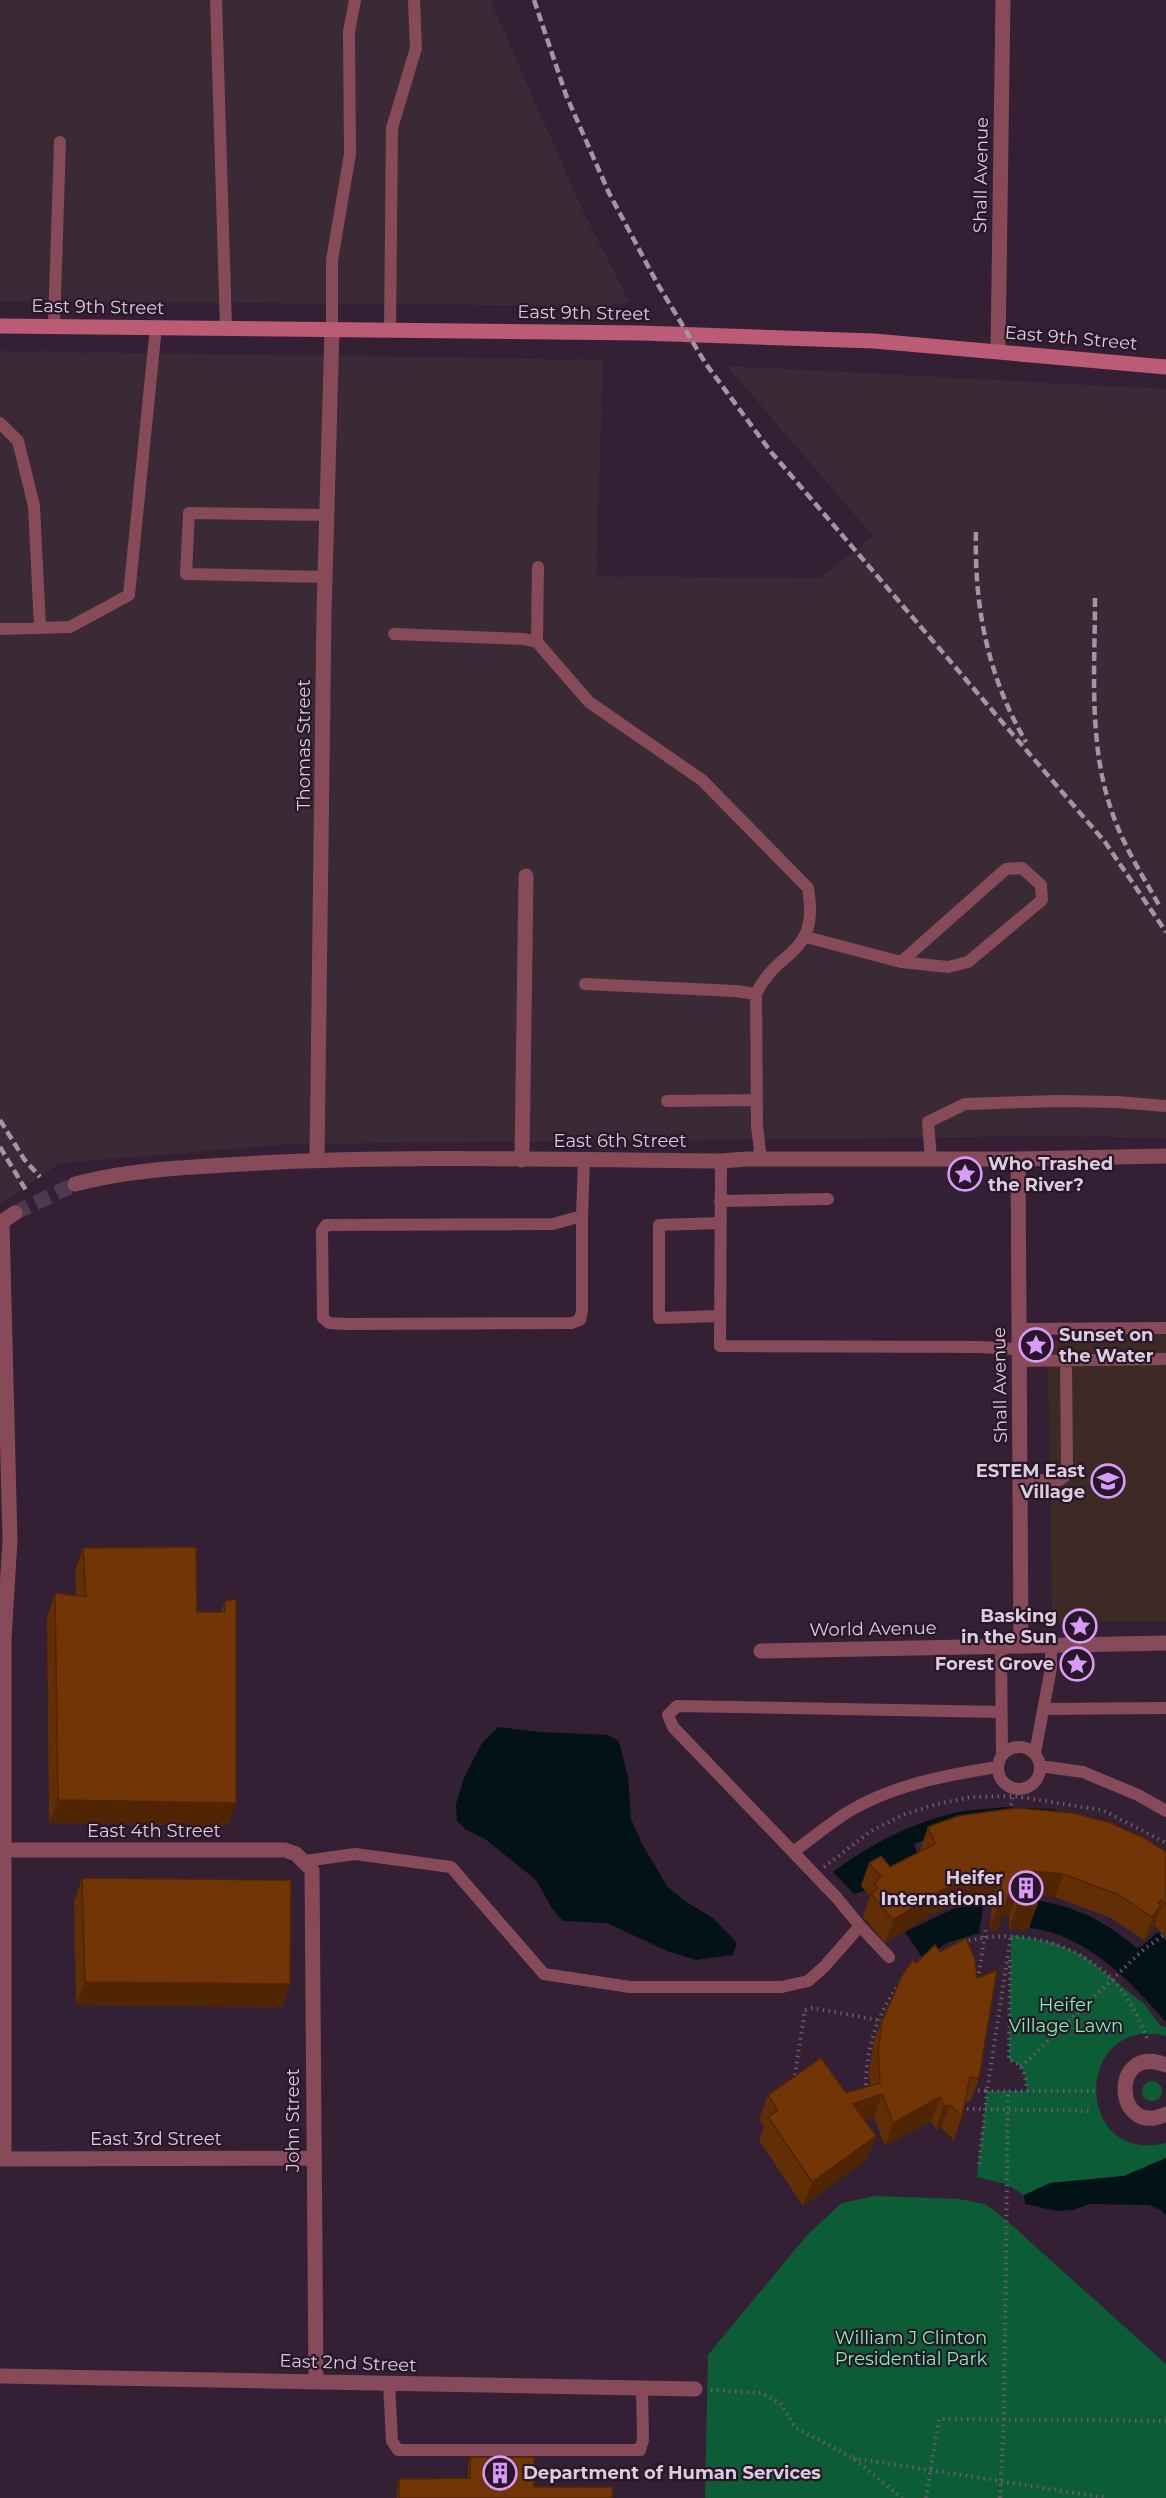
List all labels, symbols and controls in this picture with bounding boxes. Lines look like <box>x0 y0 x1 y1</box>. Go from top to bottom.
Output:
street label: Shall Avenue <box>969 117 993 233</box>
street label: East 9th Street <box>31 295 165 319</box>
street label: East 9th Street <box>517 301 651 325</box>
street label: East 9th Street <box>1004 321 1138 355</box>
street label: Thomas Street <box>293 679 315 811</box>
street label: East 6th Street <box>554 1130 686 1152</box>
place label: Who Trashed the River? <box>988 1153 1113 1196</box>
place icon: Who Trashed the River? <box>947 1156 983 1192</box>
place label: Sunset on the Water <box>1059 1324 1154 1367</box>
street label: Shall Avenue <box>988 1327 1012 1443</box>
place icon: Sunset on the Water <box>1018 1327 1054 1363</box>
place label: ESTEM East Village <box>976 1460 1085 1503</box>
school or university icon: ESTEM East Village <box>1090 1463 1126 1499</box>
place label: Basking in the Sun <box>961 1605 1057 1648</box>
place icon: Basking in the Sun <box>1062 1608 1098 1644</box>
street label: World Avenue <box>809 1617 937 1641</box>
place icon: Forest Grove <box>1059 1646 1095 1682</box>
place label: Forest Grove <box>935 1653 1054 1675</box>
street label: East 4th Street <box>87 1820 221 1842</box>
place label: Heifer International <box>881 1867 1003 1910</box>
building icon: Heifer International <box>1008 1870 1044 1906</box>
park label: Heifer Village Lawn <box>1009 1994 1123 2037</box>
street label: John Street <box>282 2068 304 2173</box>
street label: East 3rd Street <box>90 2128 222 2150</box>
park label: William J Clinton Presidential Park <box>835 2327 988 2370</box>
street label: East 2nd Street <box>279 2350 417 2376</box>
building icon: Department of Human Services <box>482 2455 518 2491</box>
place label: Department of Human Services <box>523 2462 821 2484</box>

